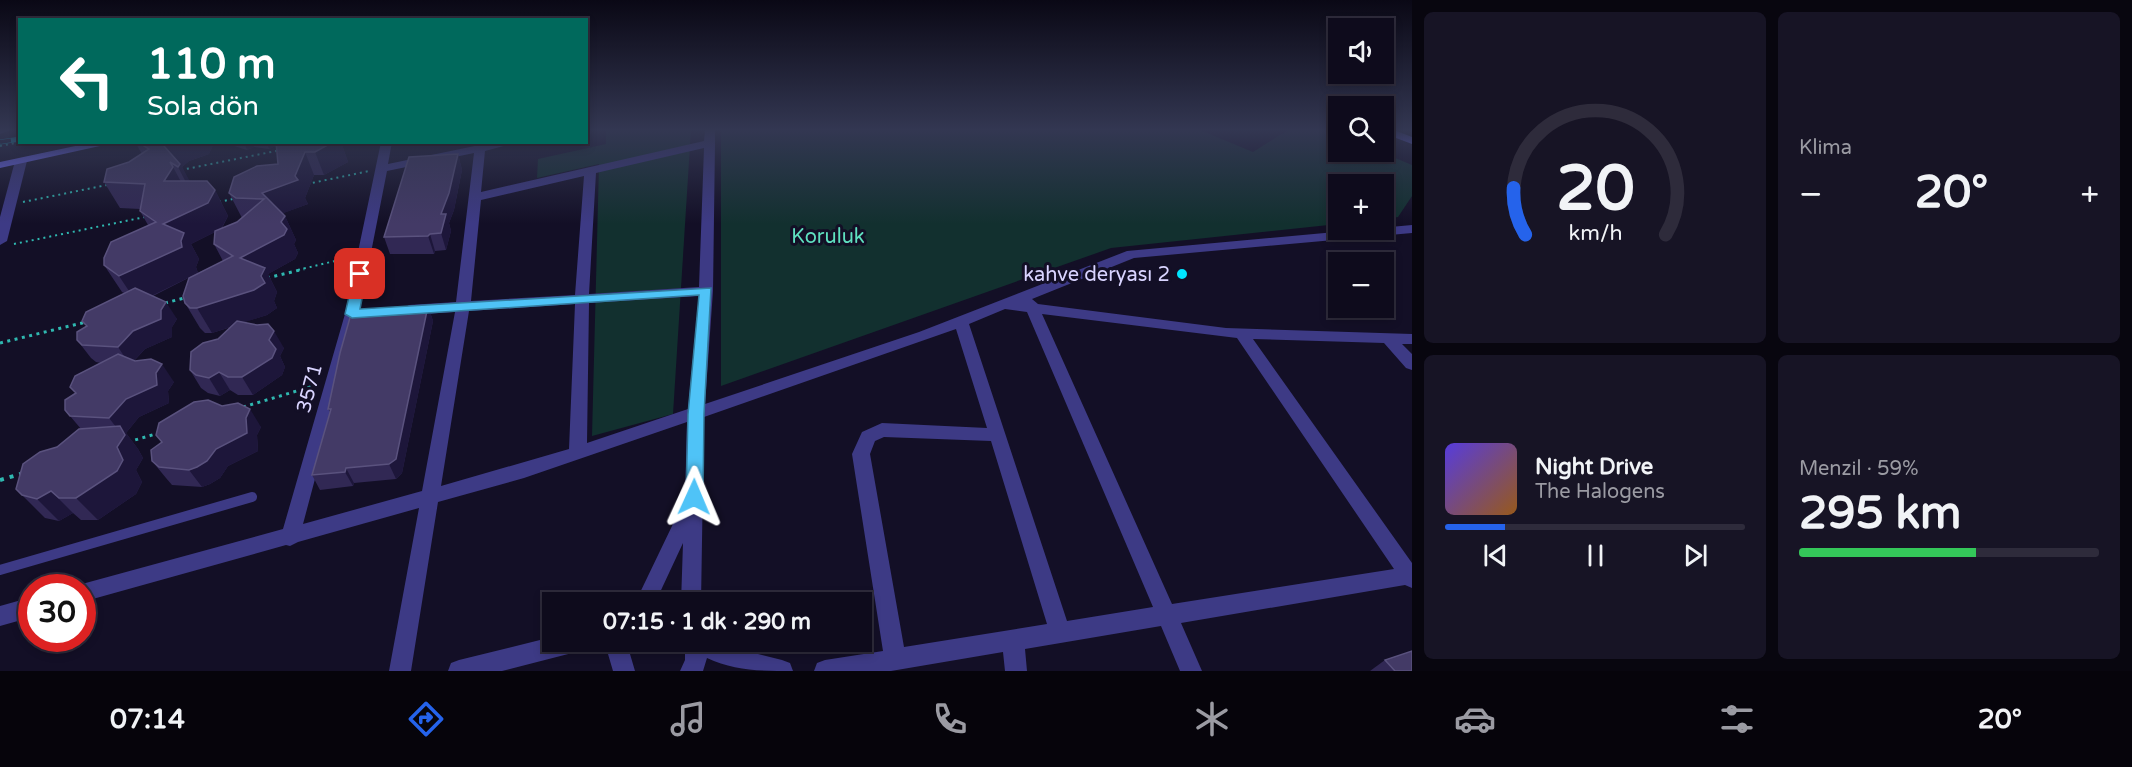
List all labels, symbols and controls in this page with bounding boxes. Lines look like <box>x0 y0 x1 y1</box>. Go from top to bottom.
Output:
map controls <box>1328 18 1394 318</box>
button: sound <box>1328 18 1394 84</box>
text: 110 m <box>147 39 276 90</box>
icon: left <box>48 42 126 120</box>
text: Sola dön <box>147 90 259 123</box>
button: search <box>1328 96 1394 162</box>
text: Klima <box>1799 136 1852 160</box>
text: 20 <box>1556 152 1634 227</box>
text: 20° <box>1915 166 1988 220</box>
button: + <box>1328 174 1394 240</box>
text: − <box>1799 175 1823 214</box>
text: + <box>2080 175 2099 214</box>
text: km/h <box>1568 220 1622 246</box>
park label: Koruluk <box>791 225 865 249</box>
pin <box>334 248 385 299</box>
button: − <box>1328 252 1394 318</box>
icon: arrive <box>343 257 376 290</box>
place label: kahve deryası 2 <box>1023 263 1170 287</box>
marker: kahve deryası 2 <box>1175 267 1189 281</box>
street label: 3571 <box>292 361 328 416</box>
text: Night Drive <box>1535 454 1653 480</box>
text: Menzil · 59% <box>1799 457 1918 481</box>
position arrow <box>662 465 726 529</box>
text: The Halogens <box>1535 480 1665 504</box>
text: 295 km <box>1799 487 1961 541</box>
icon: previous <box>1479 539 1512 572</box>
icon: pause <box>1579 539 1612 572</box>
icon: next <box>1679 539 1712 572</box>
speed limit sign: 30 <box>18 574 96 652</box>
text: 07:15 · 1 dk · 290 m <box>603 609 811 635</box>
icon: directions <box>405 698 447 740</box>
icon: music <box>667 698 709 740</box>
icon: phone <box>929 698 971 740</box>
icon: climate <box>1191 698 1233 740</box>
icon: car <box>1454 698 1496 740</box>
icon: filters <box>1716 698 1758 740</box>
text: 07:14 <box>110 703 185 736</box>
text: 20° <box>1978 703 2022 736</box>

